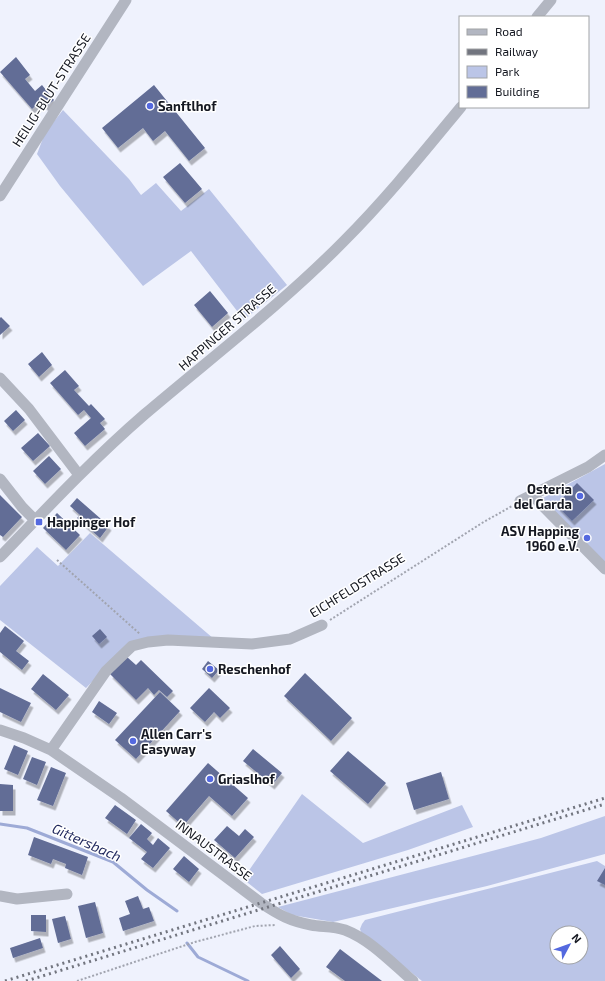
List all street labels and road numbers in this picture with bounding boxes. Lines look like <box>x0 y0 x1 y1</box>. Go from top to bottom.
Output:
street label: HEILIG-BLUT-STRASSE <box>8 30 94 150</box>
street label: HAPPINGER STRASSE <box>175 280 279 374</box>
street label: EICHFELDSTRASSE <box>306 549 408 621</box>
street label: INNAUSTRASSE <box>173 816 255 884</box>

